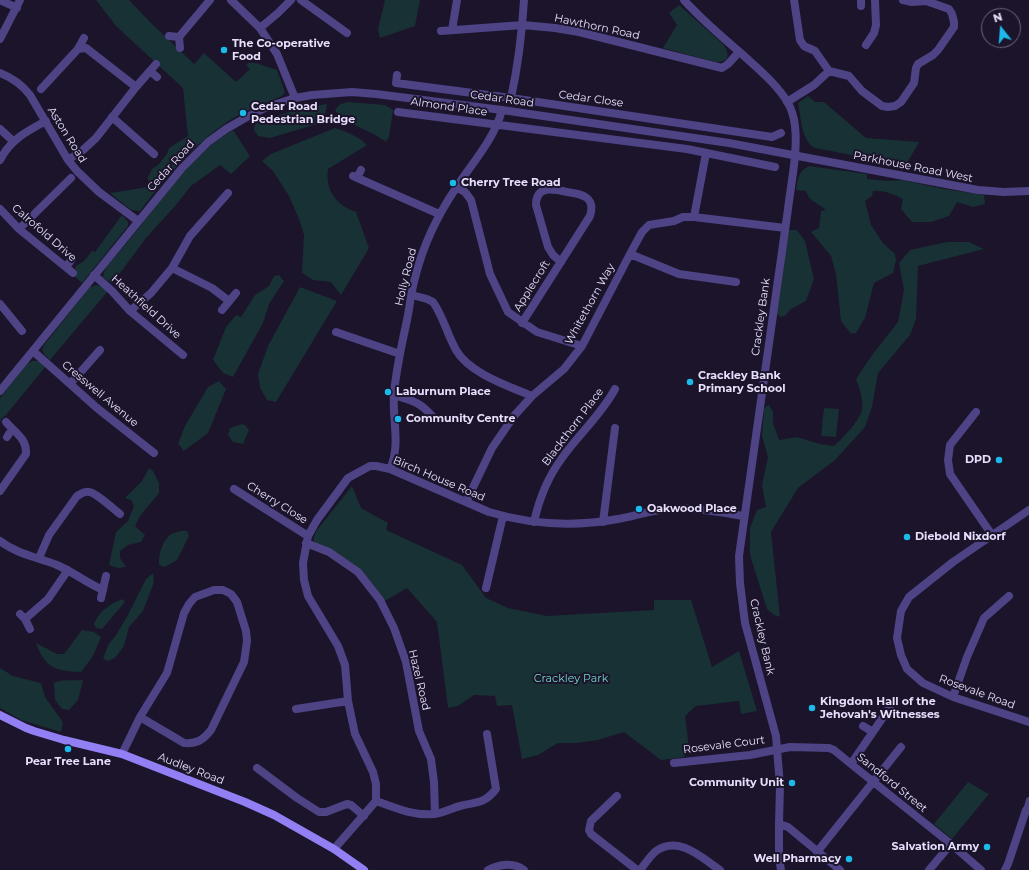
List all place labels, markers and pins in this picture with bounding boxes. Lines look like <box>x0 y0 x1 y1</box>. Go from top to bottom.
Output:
place label: The Co-operative Food <box>232 37 330 63</box>
marker: The Co-operative Food <box>219 45 229 55</box>
place label: Cedar Road Pedestrian Bridge <box>251 100 355 126</box>
marker: Cedar Road Pedestrian Bridge <box>238 108 248 118</box>
place label: Cherry Tree Road <box>461 176 561 190</box>
marker: Cherry Tree Road <box>448 178 458 188</box>
place label: Crackley Bank Primary School <box>698 369 786 395</box>
marker: Crackley Bank Primary School <box>685 377 695 387</box>
place label: Laburnum Place <box>396 385 491 399</box>
marker: Laburnum Place <box>383 387 393 397</box>
place label: Community Centre <box>406 412 515 426</box>
marker: Community Centre <box>393 414 403 424</box>
place label: DPD <box>965 453 991 467</box>
marker: DPD <box>994 455 1004 465</box>
place label: Oakwood Place <box>647 502 737 516</box>
marker: Oakwood Place <box>634 504 644 514</box>
place label: Diebold Nixdorf <box>915 530 1006 544</box>
marker: Diebold Nixdorf <box>902 532 912 542</box>
place label: Kingdom Hall of the Jehovah's Witnesses <box>820 695 940 721</box>
marker: Kingdom Hall of the Jehovah's Witnesses <box>807 703 817 713</box>
marker: Pear Tree Lane <box>63 744 73 754</box>
place label: Pear Tree Lane <box>25 755 111 769</box>
place label: Community Unit <box>689 776 784 790</box>
marker: Community Unit <box>787 778 797 788</box>
place label: Salvation Army <box>892 840 979 854</box>
marker: Salvation Army <box>982 842 992 852</box>
place label: Well Pharmacy <box>754 852 841 866</box>
marker: Well Pharmacy <box>844 854 854 864</box>

